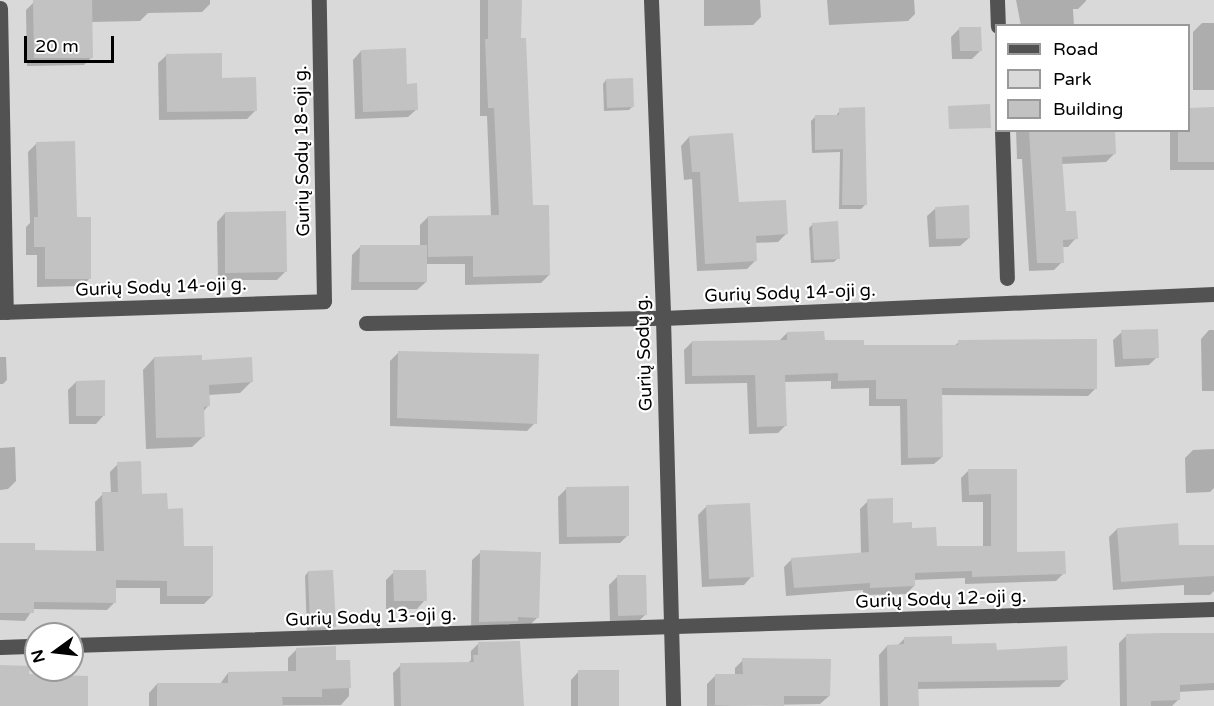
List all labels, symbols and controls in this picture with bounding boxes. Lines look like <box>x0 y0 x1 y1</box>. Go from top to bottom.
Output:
scale bar <box>27 24 117 62</box>
legend <box>995 24 1190 132</box>
text: 20 m <box>35 35 79 57</box>
text: Road <box>1053 38 1098 60</box>
street label: Gurių Sodų 18-oji g. <box>290 65 314 237</box>
text: Park <box>1053 68 1091 90</box>
text: Building <box>1053 98 1123 120</box>
street label: Gurių Sodų 14-oji g. <box>75 273 247 301</box>
street label: Gurių Sodų 14-oji g. <box>704 279 876 307</box>
street label: Gurių Sodų g. <box>631 294 657 412</box>
street label: Gurių Sodų 12-oji g. <box>855 585 1027 613</box>
street label: Gurių Sodų 13-oji g. <box>285 603 457 631</box>
north arrow <box>24 622 84 682</box>
text: N <box>27 647 50 665</box>

